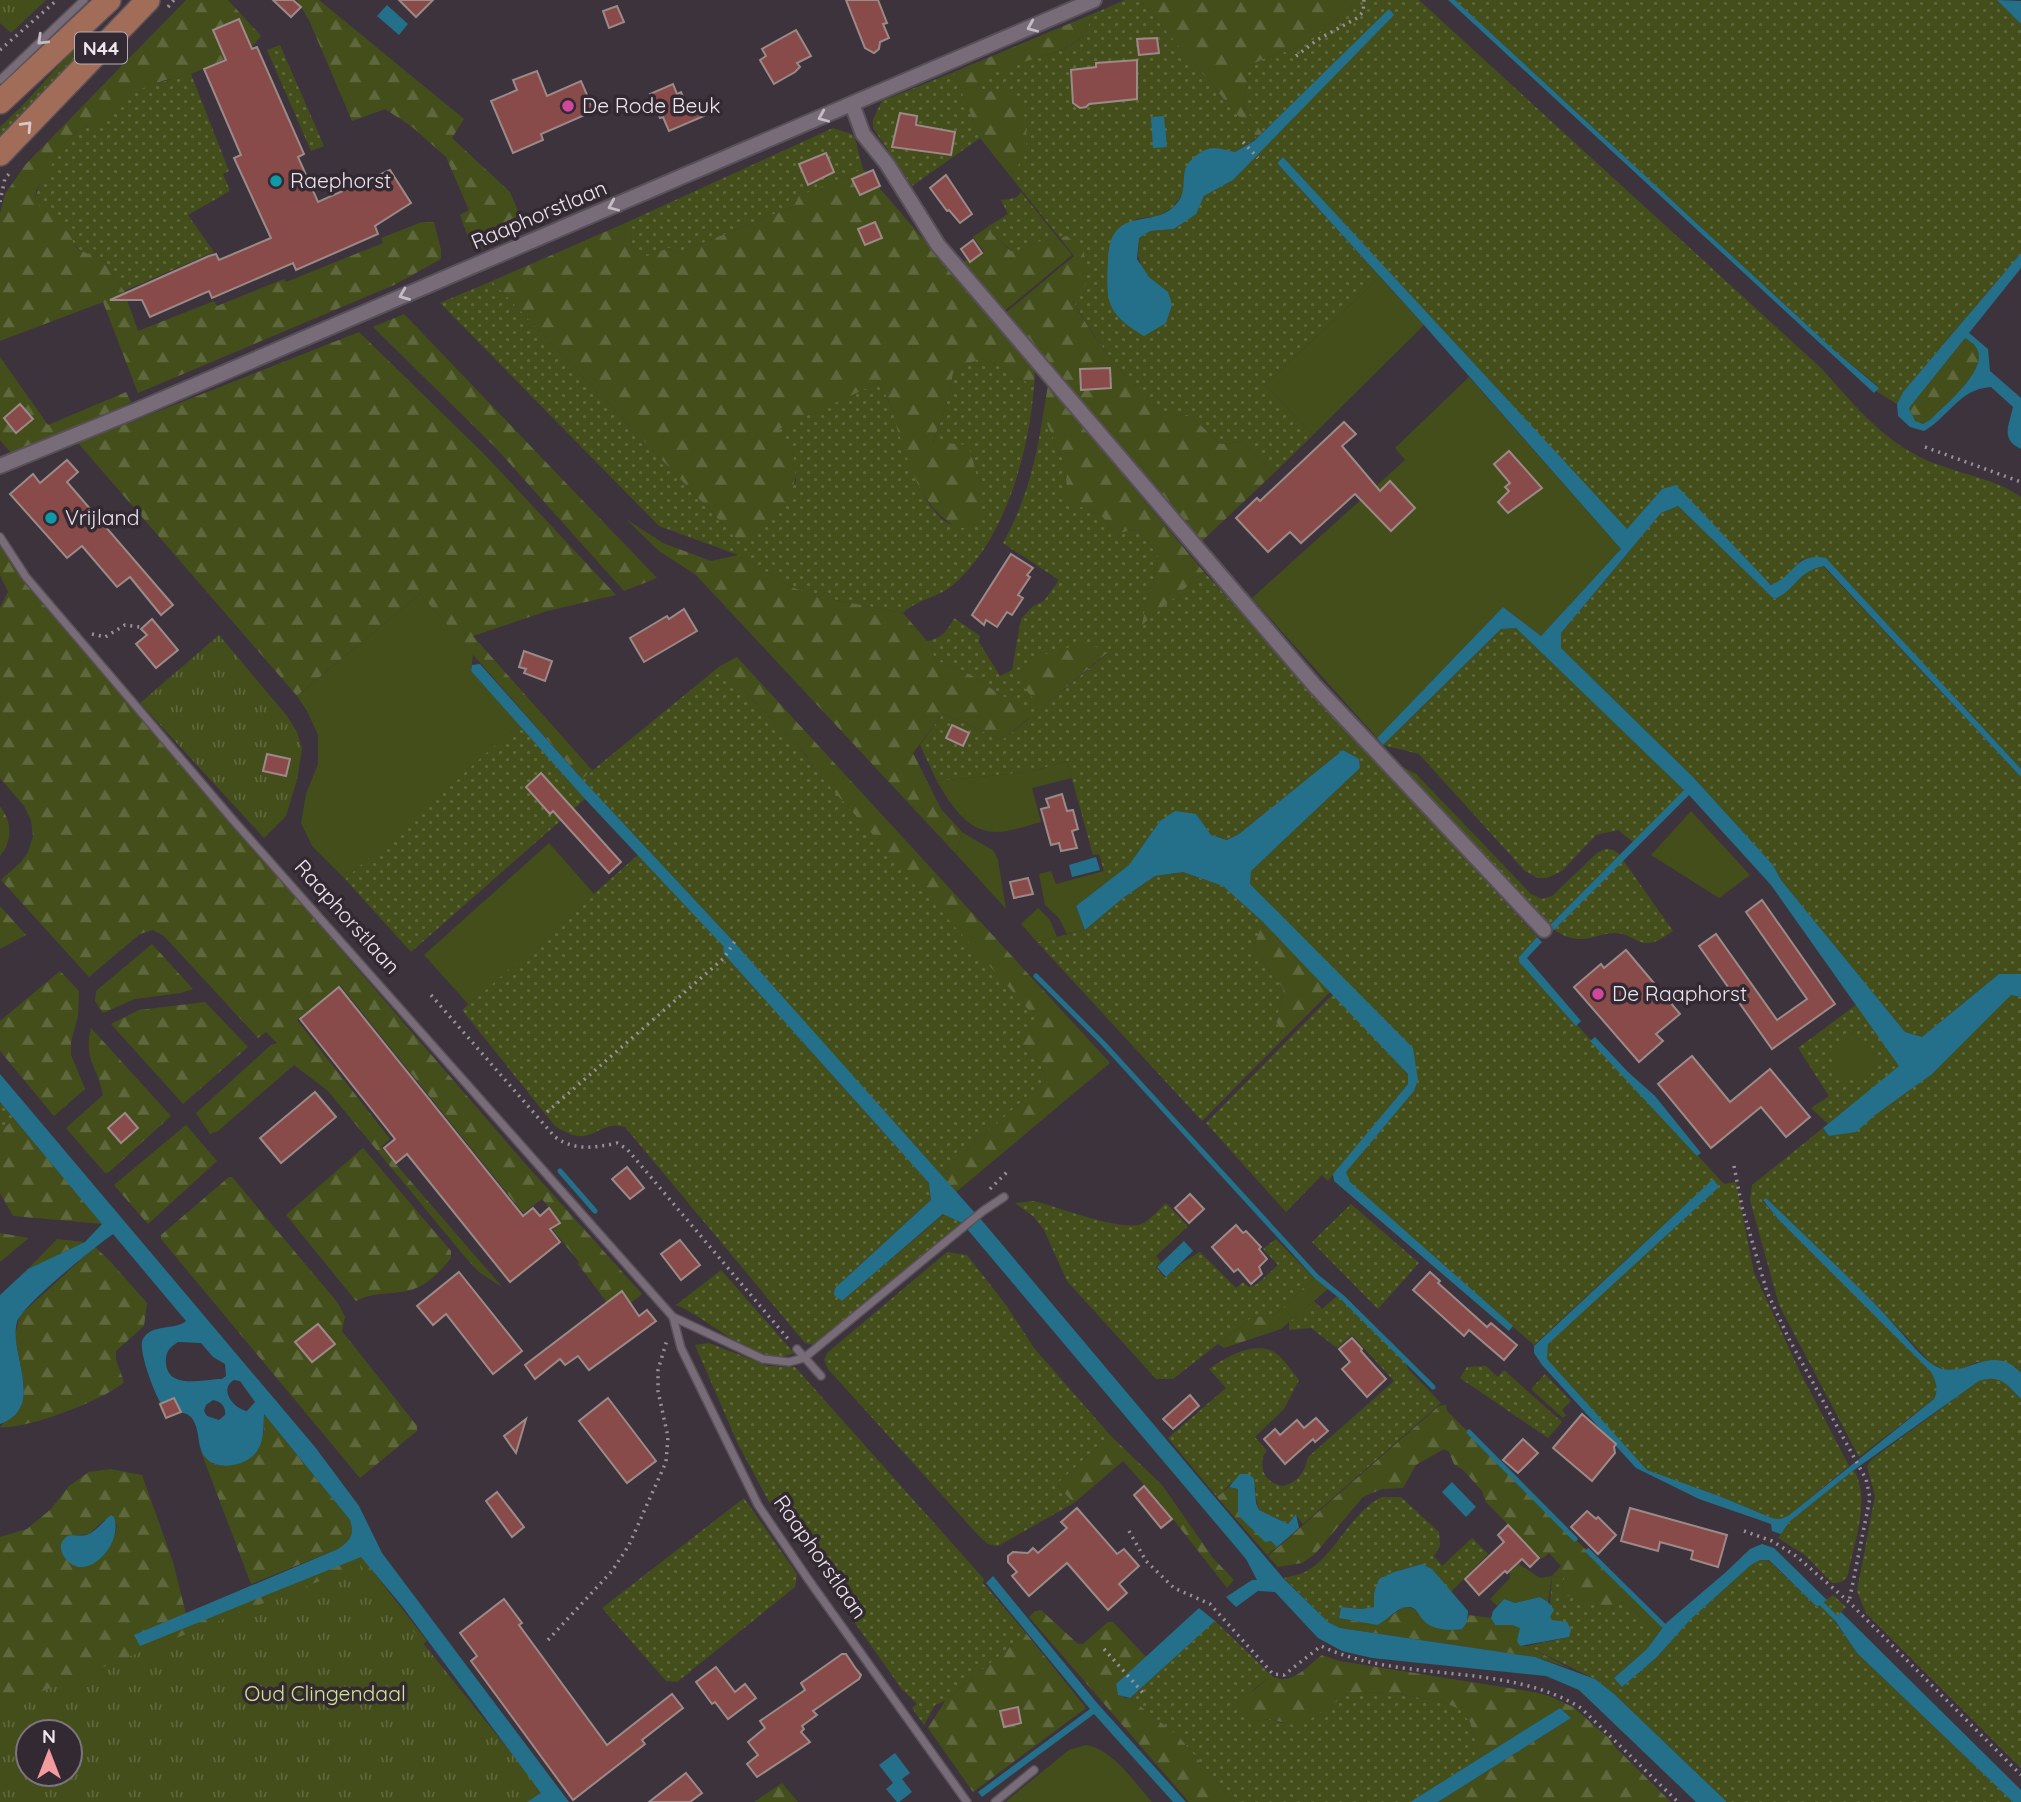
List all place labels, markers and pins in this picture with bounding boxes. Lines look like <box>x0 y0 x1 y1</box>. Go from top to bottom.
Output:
place label: De Rode Beuk <box>582 92 721 118</box>
marker: De Rode Beuk <box>560 98 576 114</box>
place label: Raephorst <box>290 167 391 193</box>
marker: Raephorst <box>268 173 284 189</box>
place label: Vrijland <box>65 504 139 530</box>
marker: Vrijland <box>43 510 59 526</box>
place label: De Raaphorst <box>1612 980 1747 1006</box>
marker: De Raaphorst <box>1590 986 1606 1002</box>

